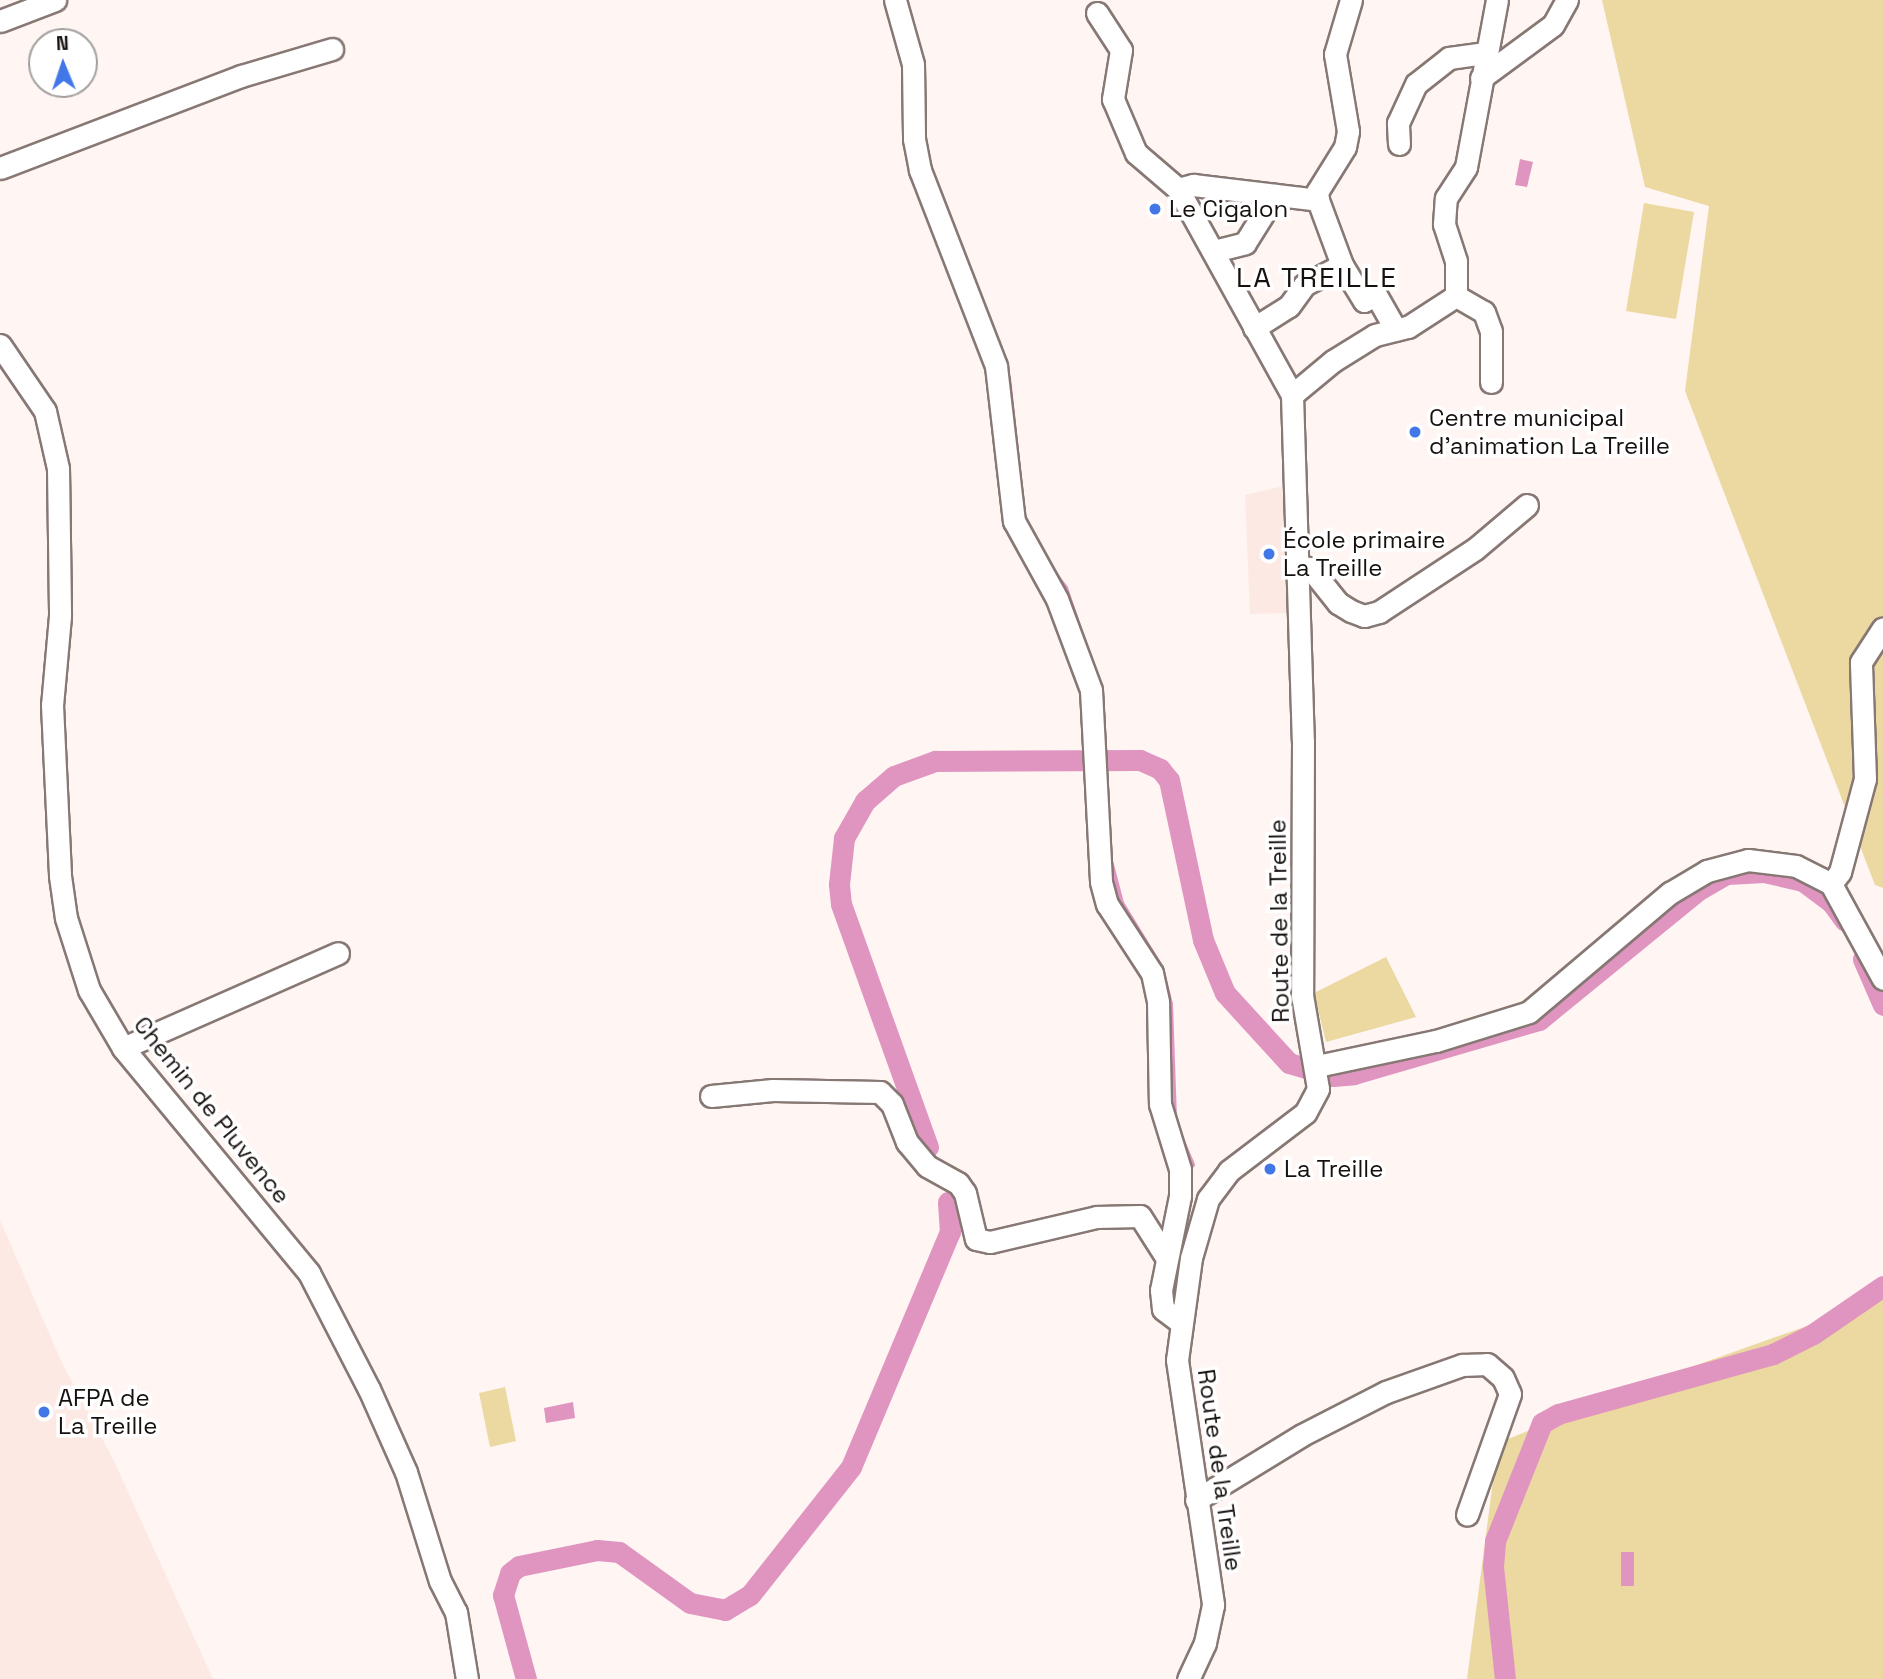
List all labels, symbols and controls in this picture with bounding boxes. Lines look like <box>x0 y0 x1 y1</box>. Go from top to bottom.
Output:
north arrow <box>28 28 98 98</box>
text: N <box>56 31 69 56</box>
place label: Le Cigalon <box>1169 195 1288 223</box>
marker: Le Cigalon <box>1147 201 1163 217</box>
district label: LA TREILLE <box>1237 260 1397 294</box>
place label: Centre municipal d'animation La Treille <box>1429 404 1671 460</box>
marker: Centre municipal d'animation La Treille <box>1407 424 1423 440</box>
place label: École primaire La Treille <box>1283 526 1445 582</box>
marker: École primaire La Treille <box>1261 546 1277 562</box>
street label: Route de la Treille <box>1263 819 1295 1023</box>
street label: Chemin de Pluvence <box>128 1011 296 1209</box>
place label: La Treille <box>1284 1155 1384 1183</box>
marker: La Treille <box>1262 1161 1278 1177</box>
street label: Route de la Treille <box>1192 1367 1248 1573</box>
place label: AFPA de La Treille <box>58 1384 158 1440</box>
marker: AFPA de La Treille <box>36 1404 52 1420</box>

